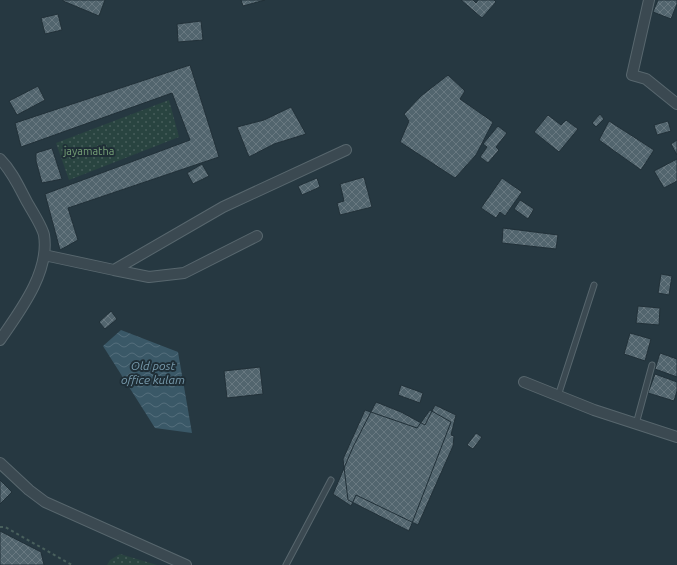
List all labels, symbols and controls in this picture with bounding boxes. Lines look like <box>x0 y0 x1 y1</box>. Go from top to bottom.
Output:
park label: jayamatha <box>63 145 114 157</box>
water label: Old post office kulam <box>121 359 185 387</box>

